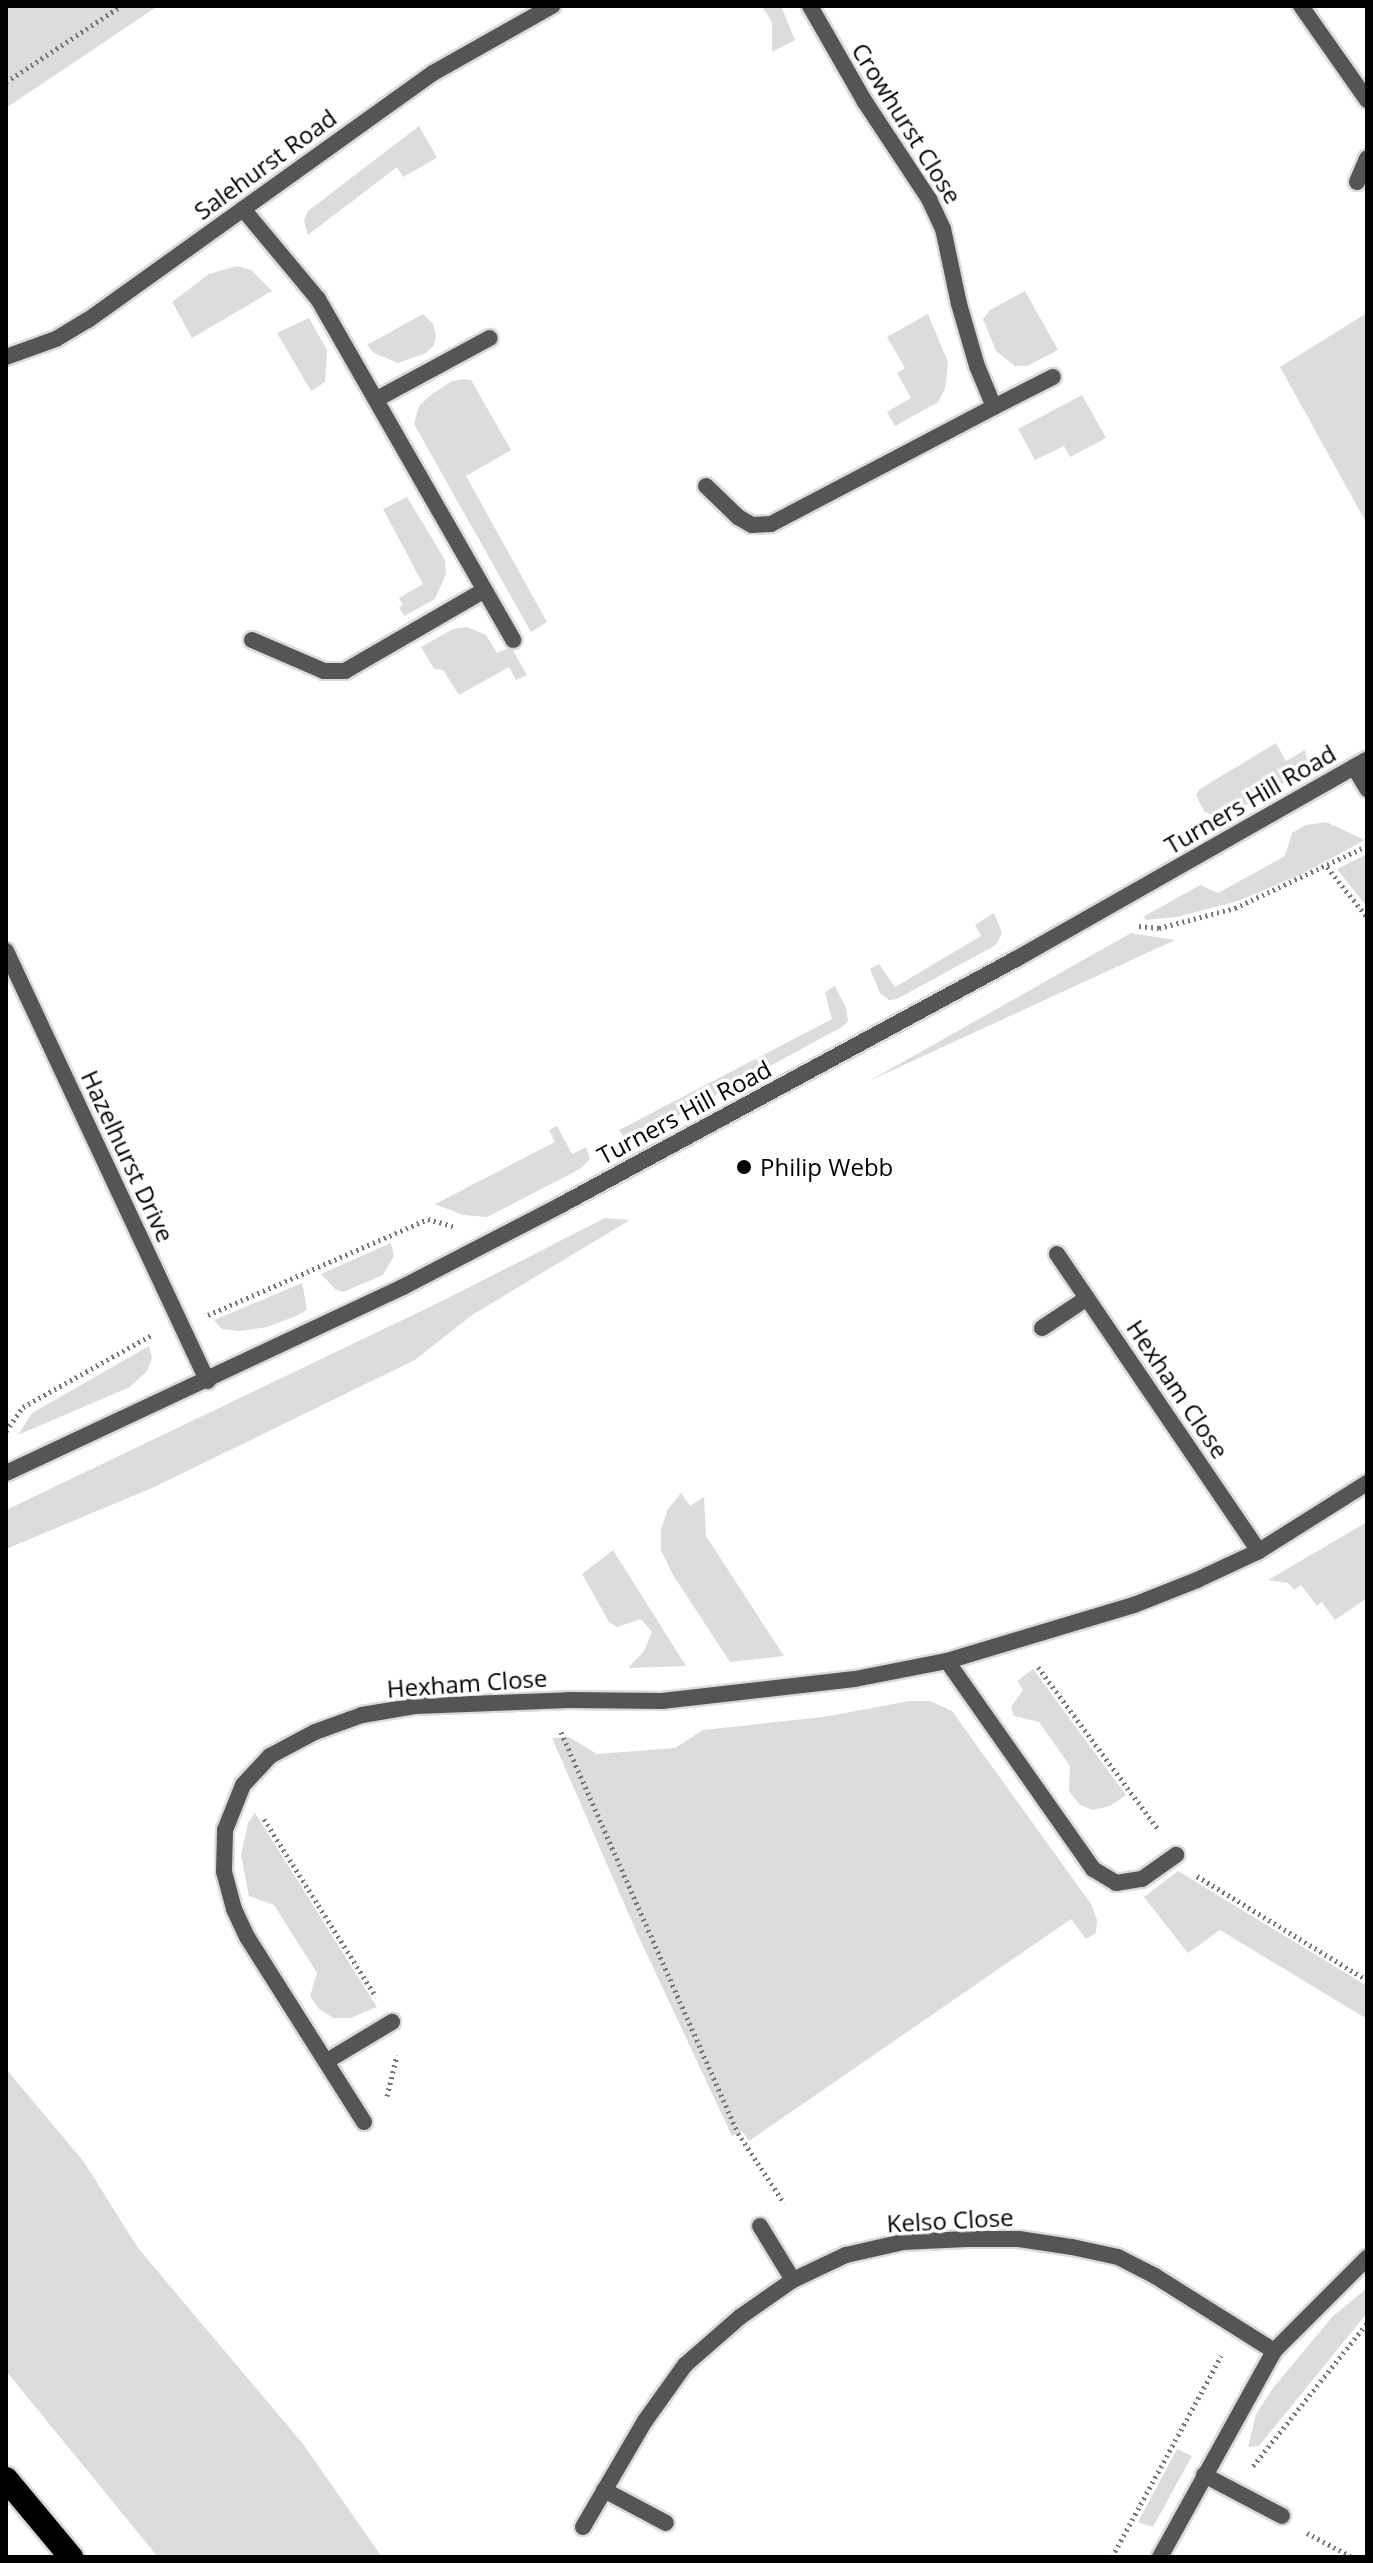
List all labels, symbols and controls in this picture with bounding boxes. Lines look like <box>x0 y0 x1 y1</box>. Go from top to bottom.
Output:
street label: Crowhurst Close <box>846 37 968 209</box>
street label: Salehurst Road <box>188 103 342 225</box>
street label: Turners Hill Road <box>1159 738 1341 860</box>
street label: Turners Hill Road <box>592 1054 776 1170</box>
street label: Hazelhurst Drive <box>76 1066 180 1246</box>
place label: Philip Webb <box>760 1153 893 1181</box>
marker: Philip Webb <box>735 1158 753 1176</box>
street label: Hexham Close <box>1121 1314 1235 1464</box>
street label: Hexham Close <box>386 1663 548 1703</box>
street label: Kelso Close <box>886 2202 1014 2238</box>

